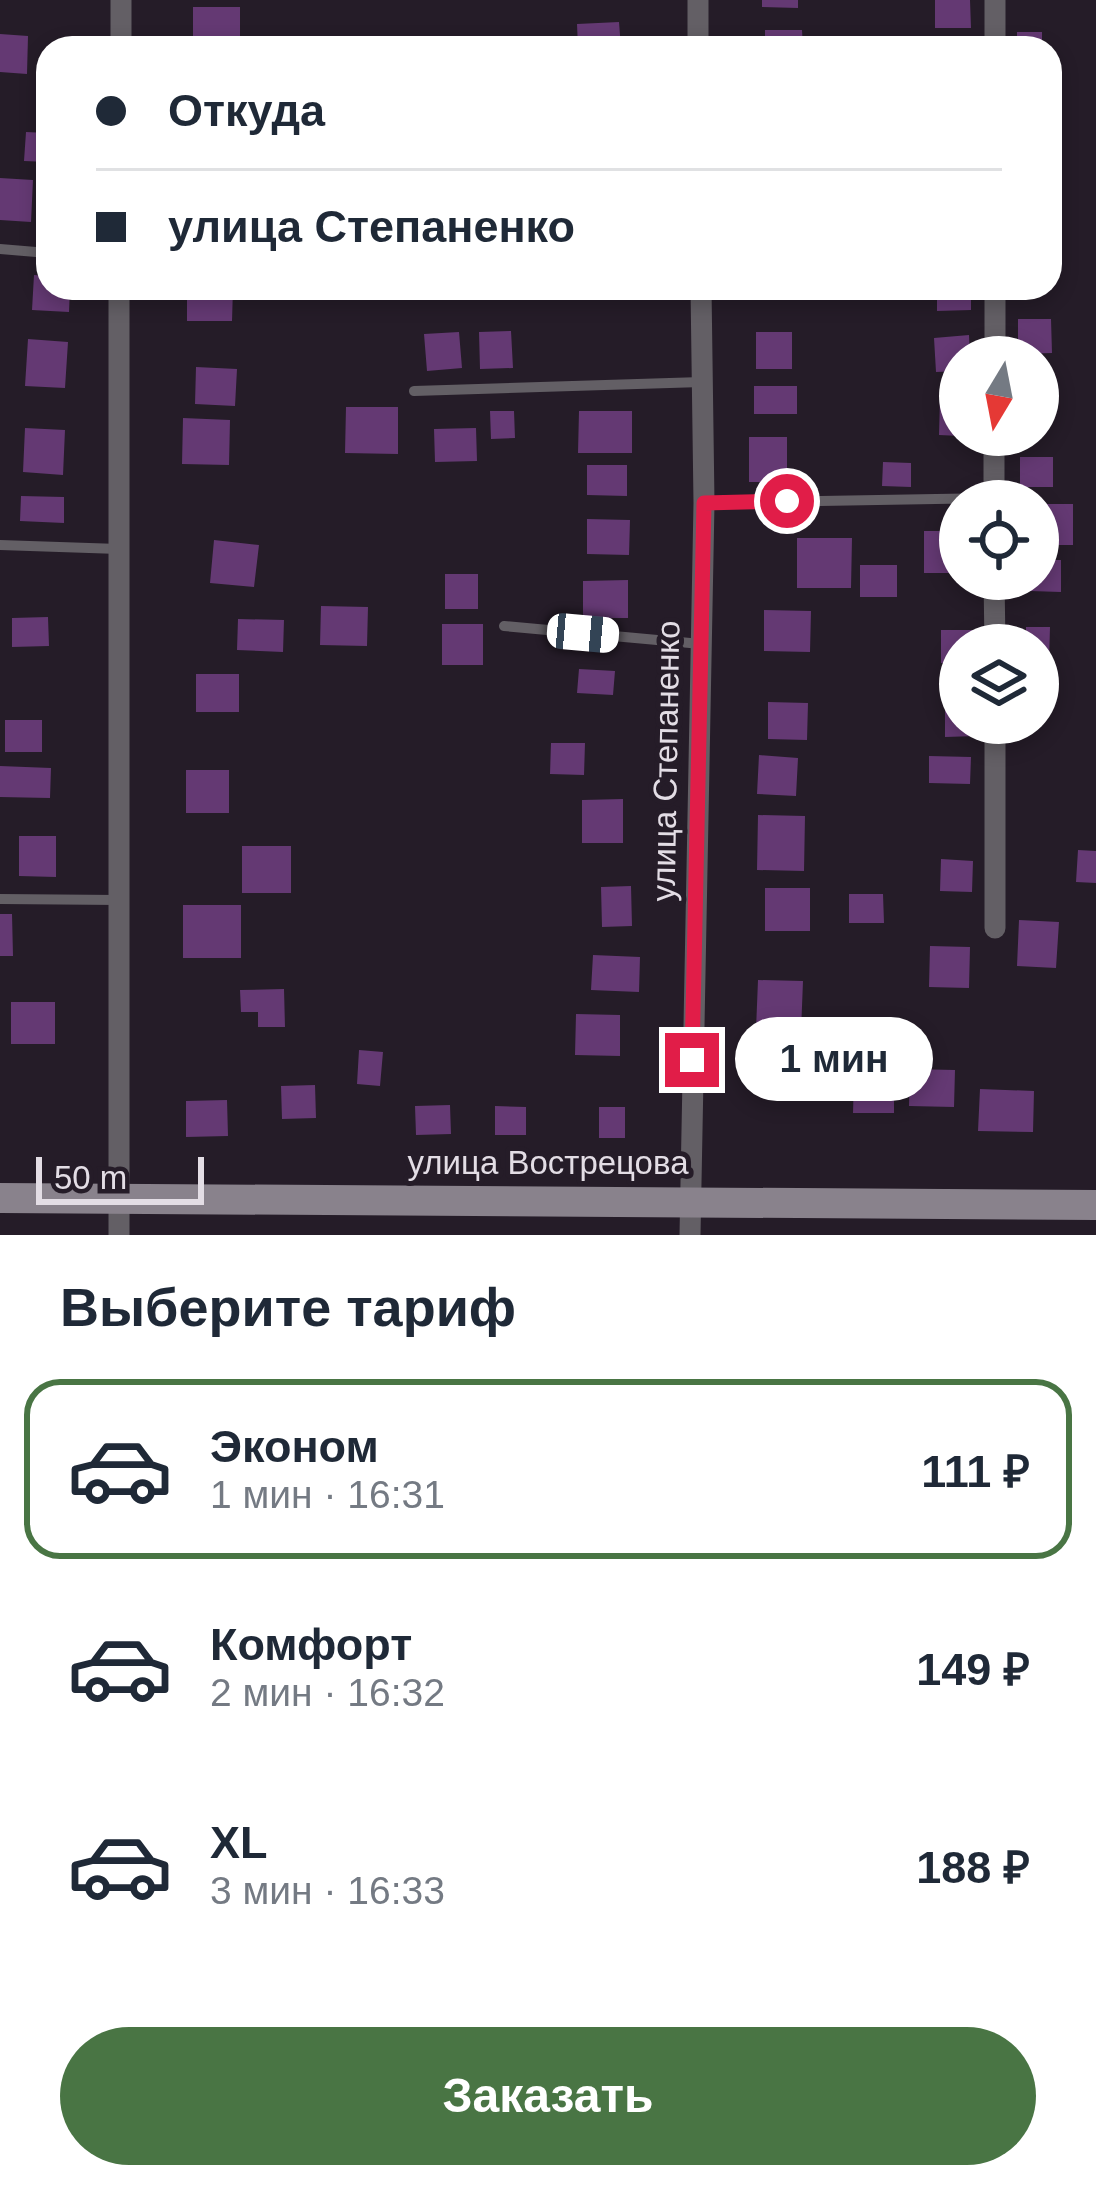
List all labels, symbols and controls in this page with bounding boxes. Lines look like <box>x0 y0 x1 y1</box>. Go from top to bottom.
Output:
text: Откуда <box>168 85 325 136</box>
text: улица Степаненко <box>168 201 575 252</box>
north arrow <box>939 336 1059 456</box>
map controls <box>939 336 1059 744</box>
route start <box>760 474 814 528</box>
button: locate <box>939 480 1059 600</box>
car <box>546 612 620 654</box>
street label: улица Степаненко <box>645 620 686 902</box>
button: layers <box>939 624 1059 744</box>
callout: 1 мин <box>734 1018 932 1102</box>
route end <box>665 1033 719 1087</box>
text: 1 мин <box>780 1037 888 1080</box>
street label: улица Вострецова <box>408 1144 689 1181</box>
scale bar <box>36 1151 204 1204</box>
text: 50 m <box>54 1159 127 1196</box>
text: Выберите тариф <box>60 1277 516 1337</box>
icon: car <box>66 1415 174 1523</box>
text: Эконом <box>210 1421 379 1472</box>
text: 111 ₽ <box>921 1446 1030 1497</box>
text: 1 мин · 16:31 <box>210 1473 445 1516</box>
icon: car <box>66 1613 174 1721</box>
text: Комфорт <box>210 1619 412 1670</box>
text: 149 ₽ <box>916 1644 1030 1695</box>
text: 2 мин · 16:32 <box>210 1671 445 1714</box>
icon: car <box>66 1811 174 1919</box>
text: XL <box>210 1817 268 1868</box>
text: 188 ₽ <box>916 1842 1030 1893</box>
text: 3 мин · 16:33 <box>210 1869 445 1912</box>
button: Заказать <box>60 2027 1036 2165</box>

